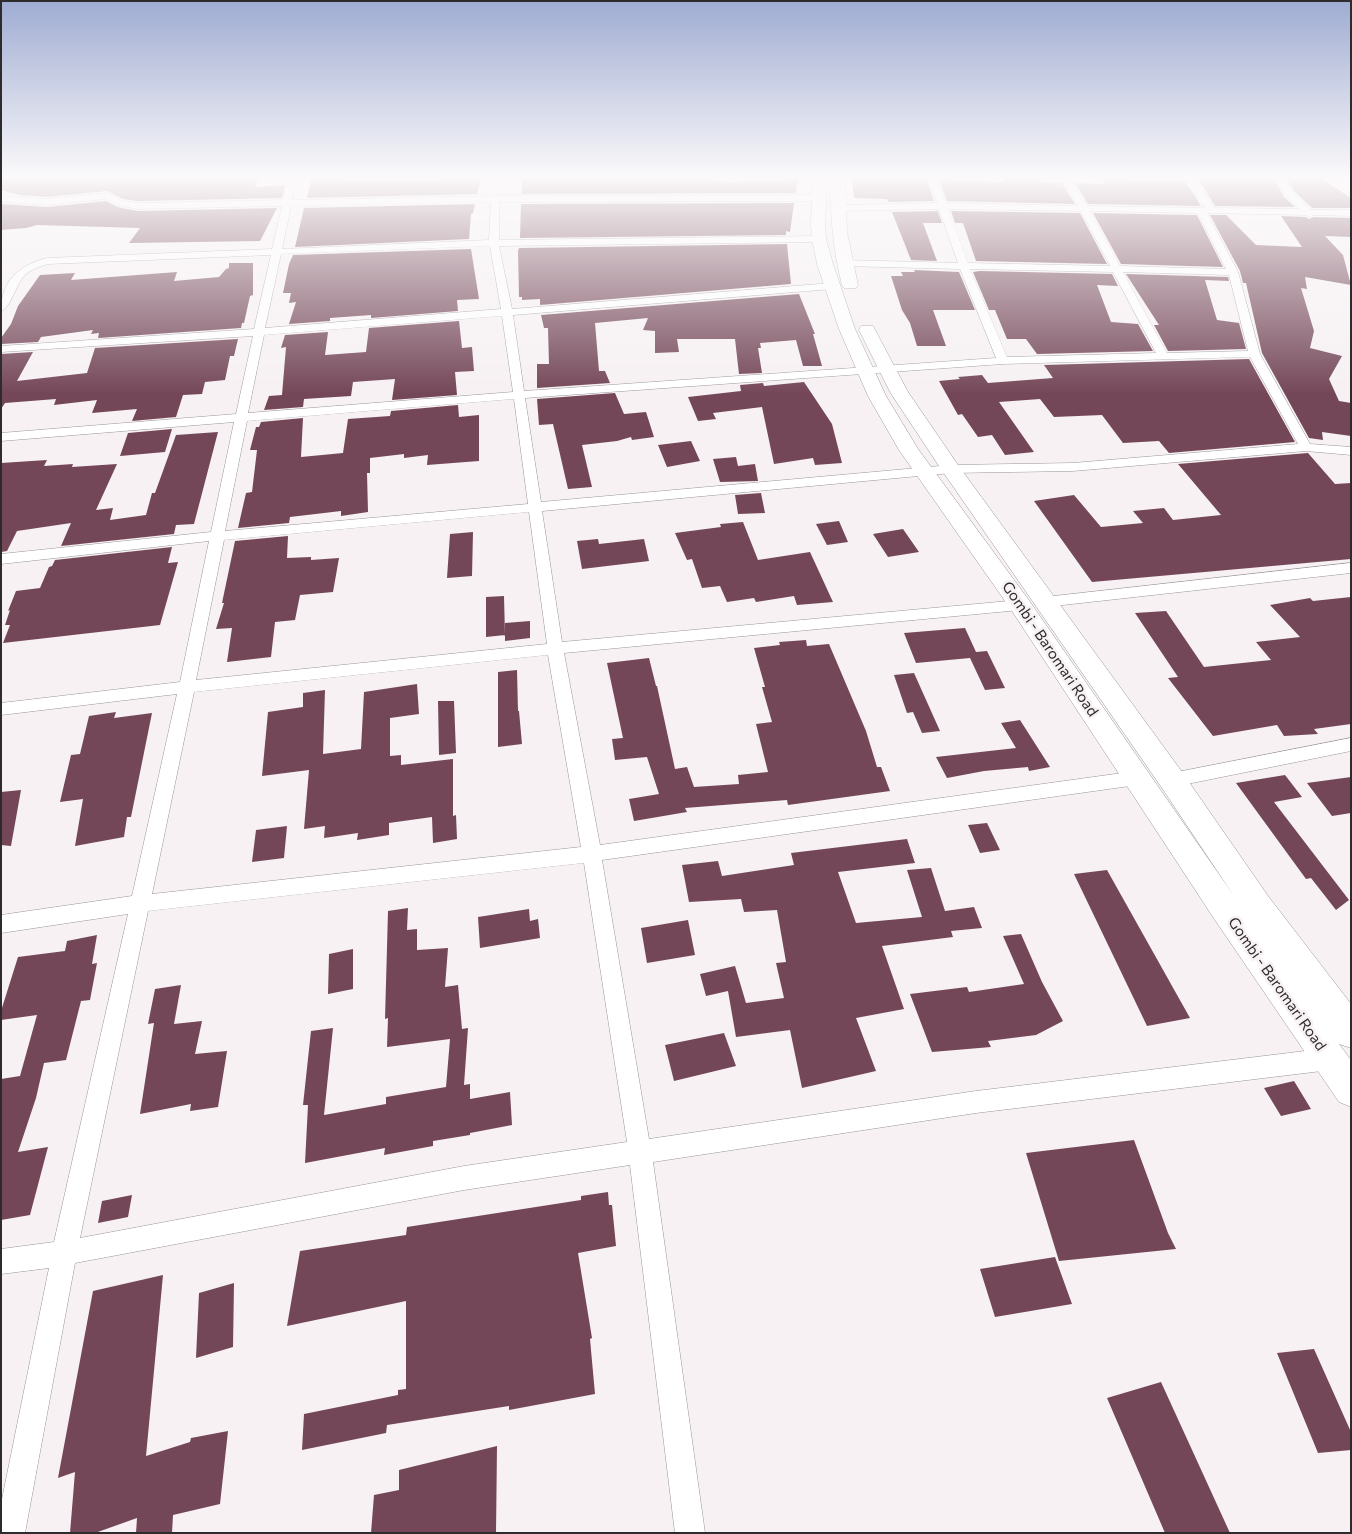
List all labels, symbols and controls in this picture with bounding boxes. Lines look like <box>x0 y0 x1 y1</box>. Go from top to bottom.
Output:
street label: Gombi - Baromari Road <box>998 578 1102 720</box>
street label: Gombi - Baromari Road <box>1224 914 1330 1054</box>

